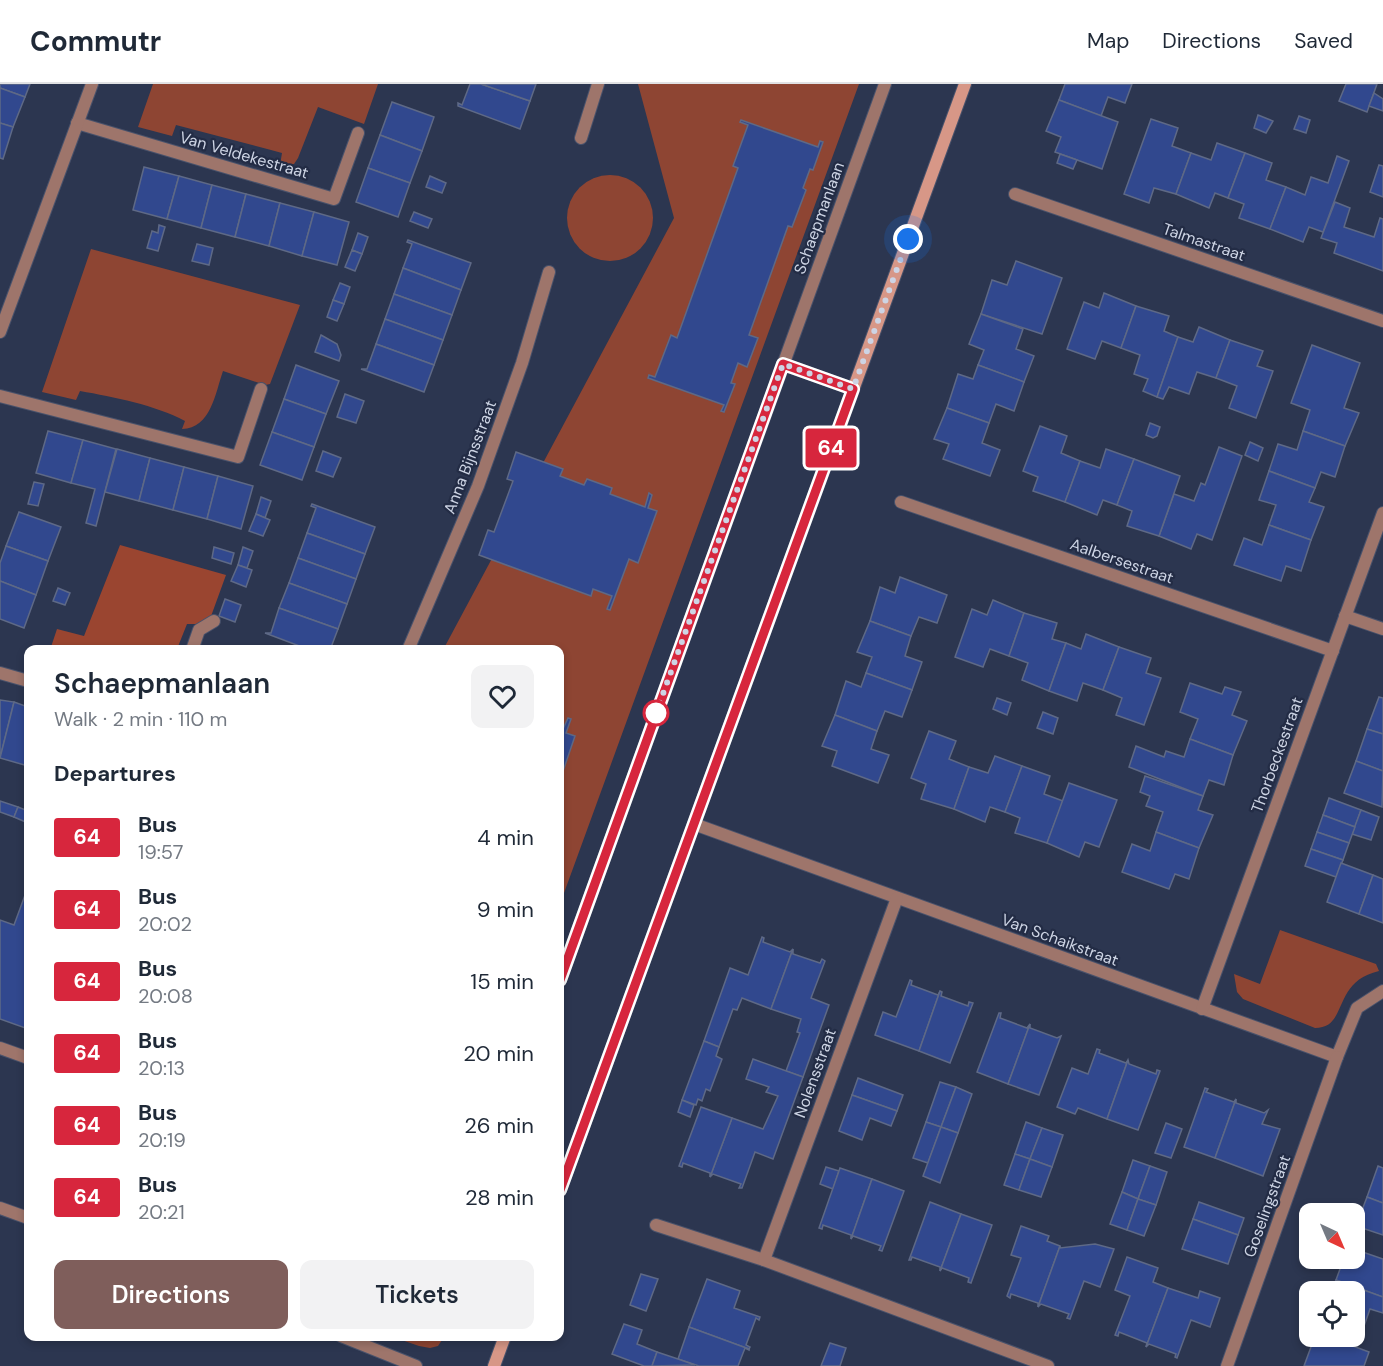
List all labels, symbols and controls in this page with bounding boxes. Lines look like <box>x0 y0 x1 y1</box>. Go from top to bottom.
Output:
text: Commutr <box>30 23 161 60</box>
text: Map <box>1087 27 1129 55</box>
text: Directions <box>1162 27 1261 55</box>
text: Saved <box>1294 27 1353 55</box>
street label: Van Veldekestraat <box>177 127 311 183</box>
street label: Schaepmanlaan <box>789 159 849 277</box>
street label: Talmastraat <box>1160 218 1248 266</box>
your location <box>893 224 923 254</box>
street label: Anna Bijnsstraat <box>439 397 501 517</box>
line badge: 64 <box>804 428 858 468</box>
text: 64 <box>818 434 844 462</box>
street label: Aalbersestraat <box>1067 533 1177 589</box>
text: Schaepmanlaan <box>54 665 270 702</box>
button: heart <box>471 665 534 728</box>
street label: Thorbeckestraat <box>1246 694 1308 816</box>
unlabelled marker <box>643 700 669 726</box>
text: Walk · 2 min · 110 m <box>54 706 227 732</box>
text: Departures <box>54 759 176 788</box>
text: Bus <box>138 810 177 839</box>
text: 64 <box>74 823 100 851</box>
text: 4 min <box>477 823 534 852</box>
text: 19:57 <box>138 839 183 865</box>
text: Bus <box>138 882 177 911</box>
text: 64 <box>74 895 100 923</box>
text: 9 min <box>477 895 534 924</box>
street label: Van Schaikstraat <box>999 909 1121 971</box>
text: 20:02 <box>138 911 192 937</box>
text: Bus <box>138 954 177 983</box>
text: 64 <box>74 967 100 995</box>
text: 15 min <box>470 967 534 996</box>
text: 20:08 <box>138 983 193 1009</box>
street label: Nolensstraat <box>789 1025 841 1121</box>
text: Bus <box>138 1026 177 1055</box>
text: 64 <box>74 1039 100 1067</box>
text: 20 min <box>463 1039 534 1068</box>
text: 20:13 <box>138 1055 185 1081</box>
text: Bus <box>138 1098 177 1127</box>
text: 64 <box>74 1111 100 1139</box>
text: 26 min <box>464 1111 534 1140</box>
text: 20:19 <box>138 1127 186 1153</box>
street label: Goselingstraat <box>1239 1152 1295 1260</box>
text: Bus <box>138 1170 177 1199</box>
text: 64 <box>74 1183 100 1211</box>
text: 28 min <box>465 1183 534 1212</box>
text: 20:21 <box>138 1199 185 1225</box>
north arrow <box>1299 1203 1365 1269</box>
map controls <box>1299 1203 1365 1347</box>
button: Directions <box>54 1260 288 1329</box>
button: Tickets <box>300 1260 534 1329</box>
button: locate <box>1299 1281 1365 1347</box>

